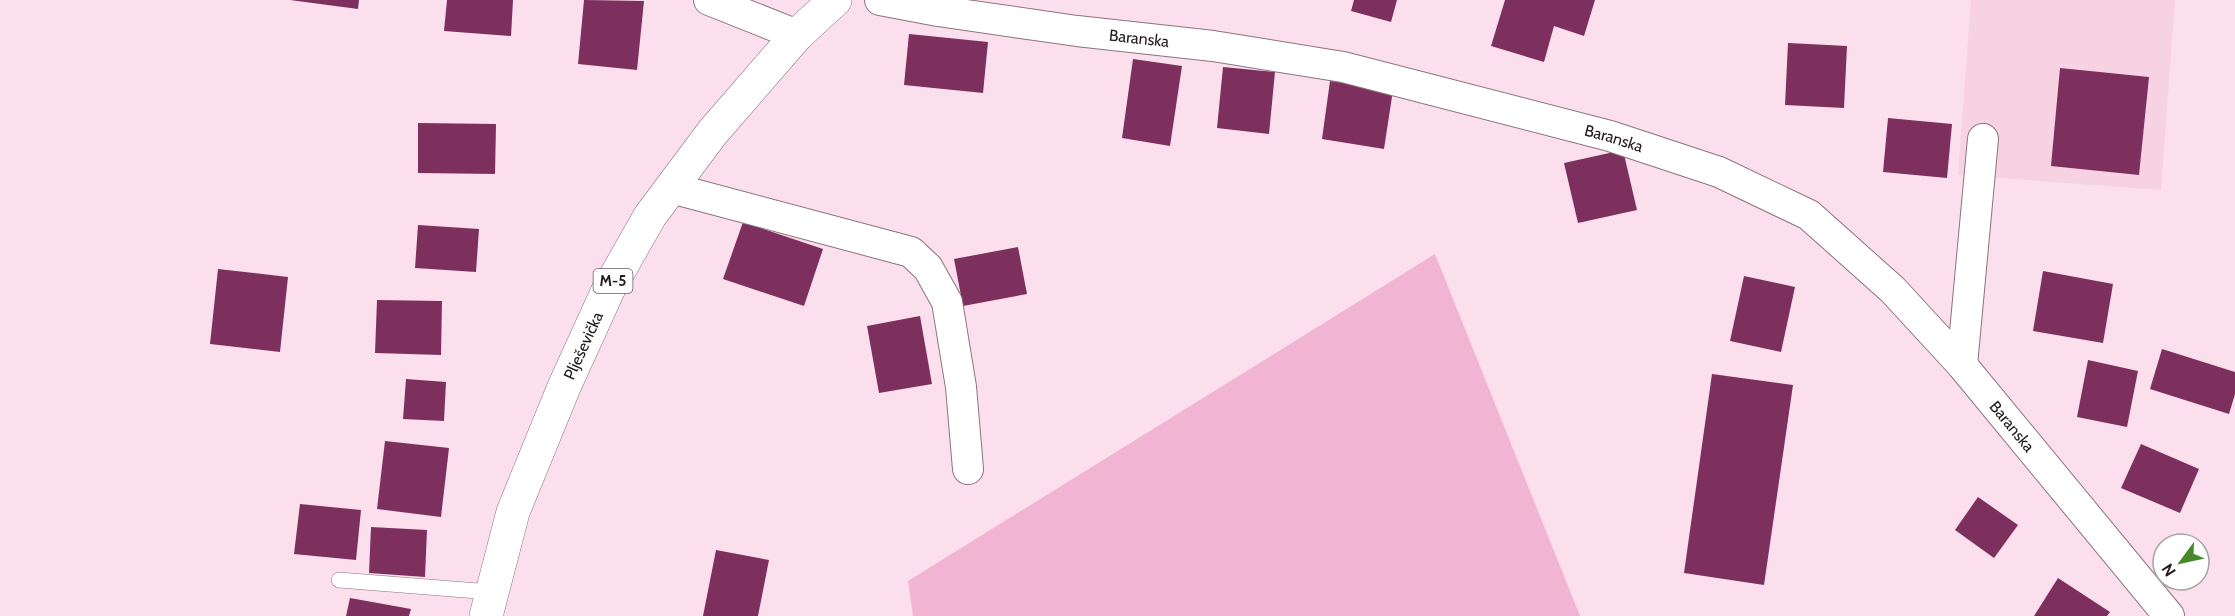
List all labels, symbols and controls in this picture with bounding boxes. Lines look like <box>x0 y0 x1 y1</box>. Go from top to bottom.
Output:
street label: Baranska <box>1108 26 1170 51</box>
street label: Baranska <box>1582 121 1646 156</box>
road number: M-5 <box>594 269 632 293</box>
street label: Plješevička <box>560 308 607 383</box>
street label: Baranska <box>1986 397 2039 456</box>
north arrow <box>2151 532 2211 592</box>
text: N <box>2158 560 2180 580</box>

